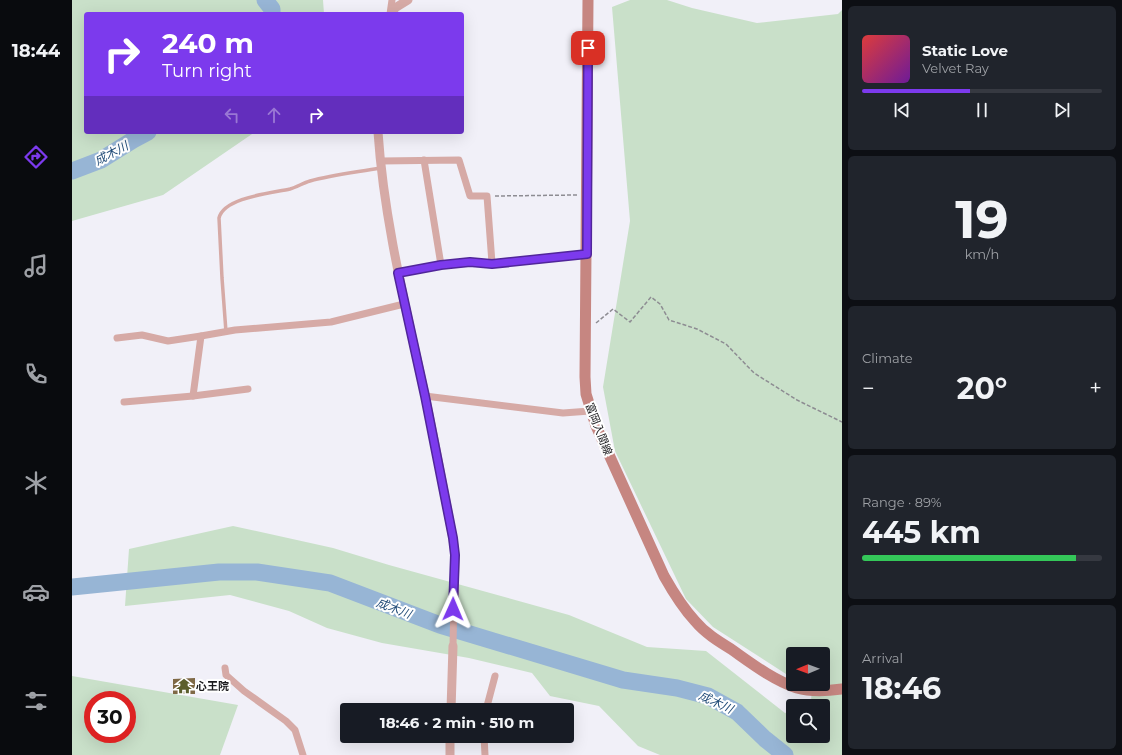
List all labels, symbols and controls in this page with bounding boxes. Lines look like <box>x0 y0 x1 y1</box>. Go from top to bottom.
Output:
text: 240 m <box>162 26 254 60</box>
icon: right <box>96 28 148 80</box>
pin <box>571 31 605 65</box>
icon: arrive <box>577 37 599 59</box>
text: 18:44 <box>12 40 60 62</box>
text: Static Love <box>922 41 1008 60</box>
text: Turn right <box>162 60 252 82</box>
text: Velvet Ray <box>922 60 989 76</box>
icon: previous <box>891 99 913 121</box>
icon: pause <box>971 99 993 121</box>
icon: next <box>1051 99 1073 121</box>
icon: left <box>221 104 243 126</box>
icon: ahead <box>263 104 285 126</box>
icon: right <box>305 104 327 126</box>
water label: 成木川 <box>92 137 132 168</box>
icon: directions <box>22 143 50 171</box>
text: 19 <box>955 188 1009 251</box>
text: km/h <box>965 246 999 262</box>
icon: music <box>22 252 50 280</box>
text: Climate <box>862 350 913 366</box>
icon: phone <box>22 360 50 388</box>
text: 20° <box>957 370 1007 407</box>
text: − <box>862 375 875 402</box>
text: + <box>1089 375 1102 402</box>
street label: 富岡入間線 <box>583 401 615 457</box>
icon: climate <box>22 469 50 497</box>
text: Range · 89% <box>862 494 942 510</box>
text: 445 km <box>862 514 981 551</box>
icon: car <box>22 578 50 606</box>
position arrow <box>432 588 474 630</box>
water label: 成木川 <box>375 595 415 622</box>
north arrow <box>786 647 830 691</box>
map controls <box>786 647 830 743</box>
text: Arrival <box>862 650 903 666</box>
text: 18:46 <box>862 670 941 707</box>
temple icon: 心王院 <box>175 677 193 695</box>
place label: 心王院 <box>195 679 229 693</box>
icon: filters <box>22 687 50 715</box>
water label: 成木川 <box>697 688 737 717</box>
speed limit sign: 30 <box>84 691 136 743</box>
button: search <box>786 699 830 743</box>
text: 18:46 · 2 min · 510 m <box>380 713 534 732</box>

